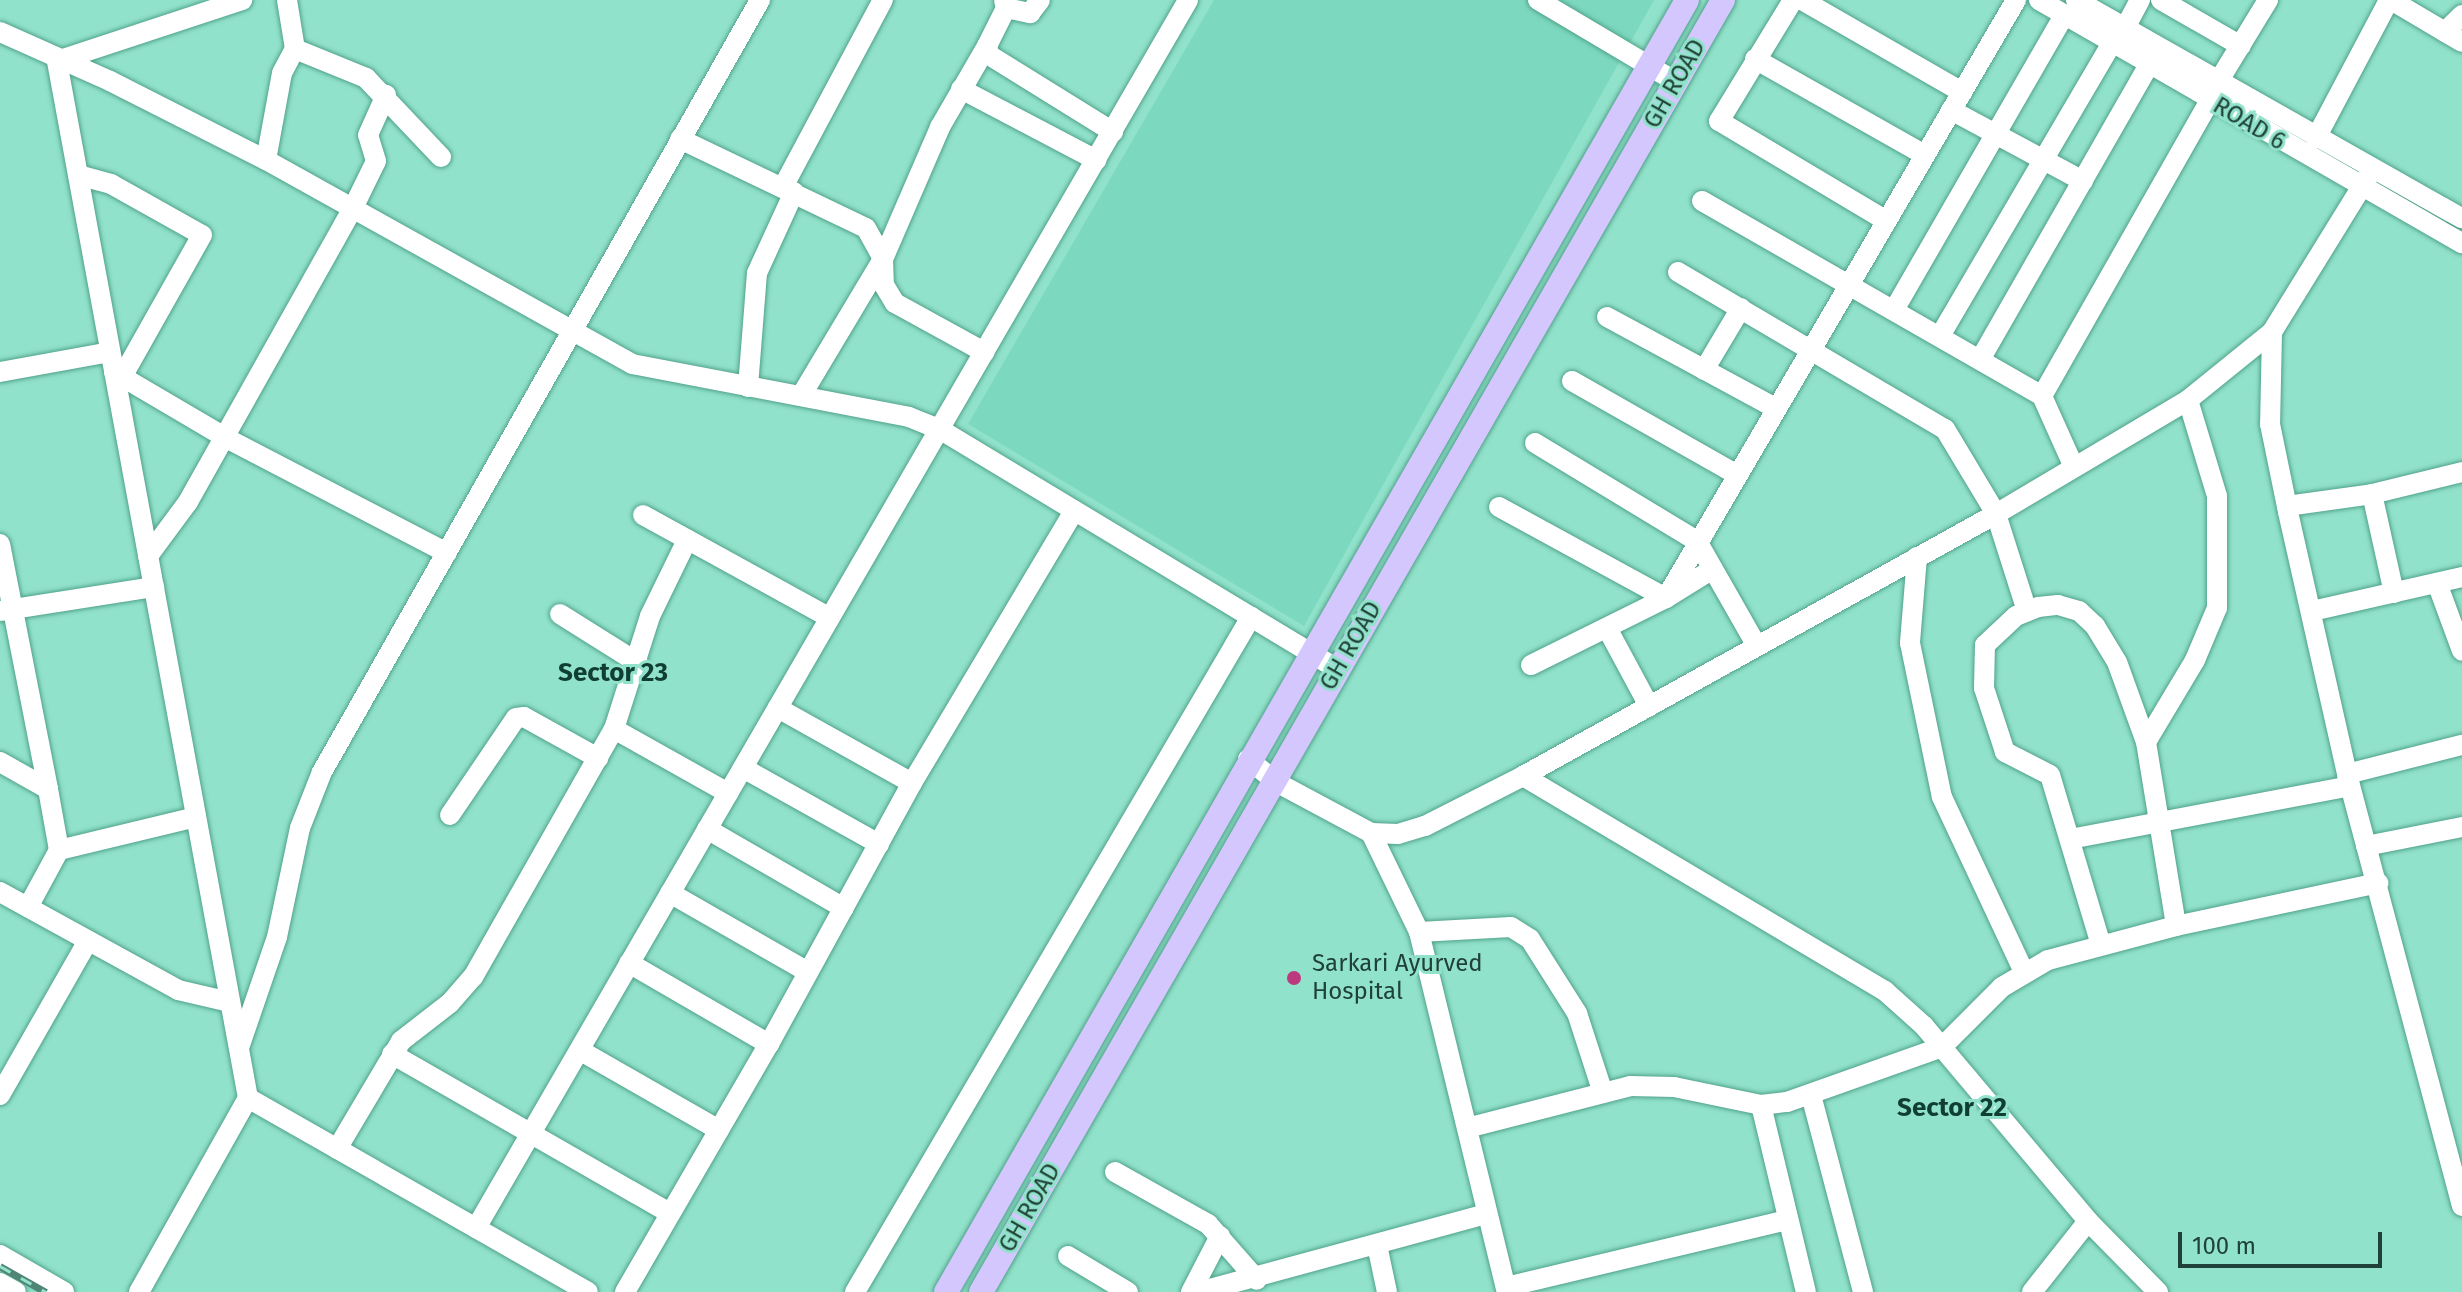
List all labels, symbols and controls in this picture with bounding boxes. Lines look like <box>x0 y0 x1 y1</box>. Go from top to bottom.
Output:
street label: GH ROAD <box>1638 34 1712 134</box>
street label: ROAD 6 <box>2208 91 2290 157</box>
street label: GH ROAD <box>1314 596 1388 696</box>
district label: Sector 23 <box>558 657 668 689</box>
place label: Sarkari Ayurved Hospital <box>1312 950 1483 1006</box>
marker: Sarkari Ayurved Hospital <box>1283 967 1305 989</box>
district label: Sector 22 <box>1897 1092 2007 1124</box>
street label: GH ROAD <box>993 1158 1067 1258</box>
scale bar <box>2182 1216 2386 1266</box>
text: 100 m <box>2192 1232 2256 1260</box>

